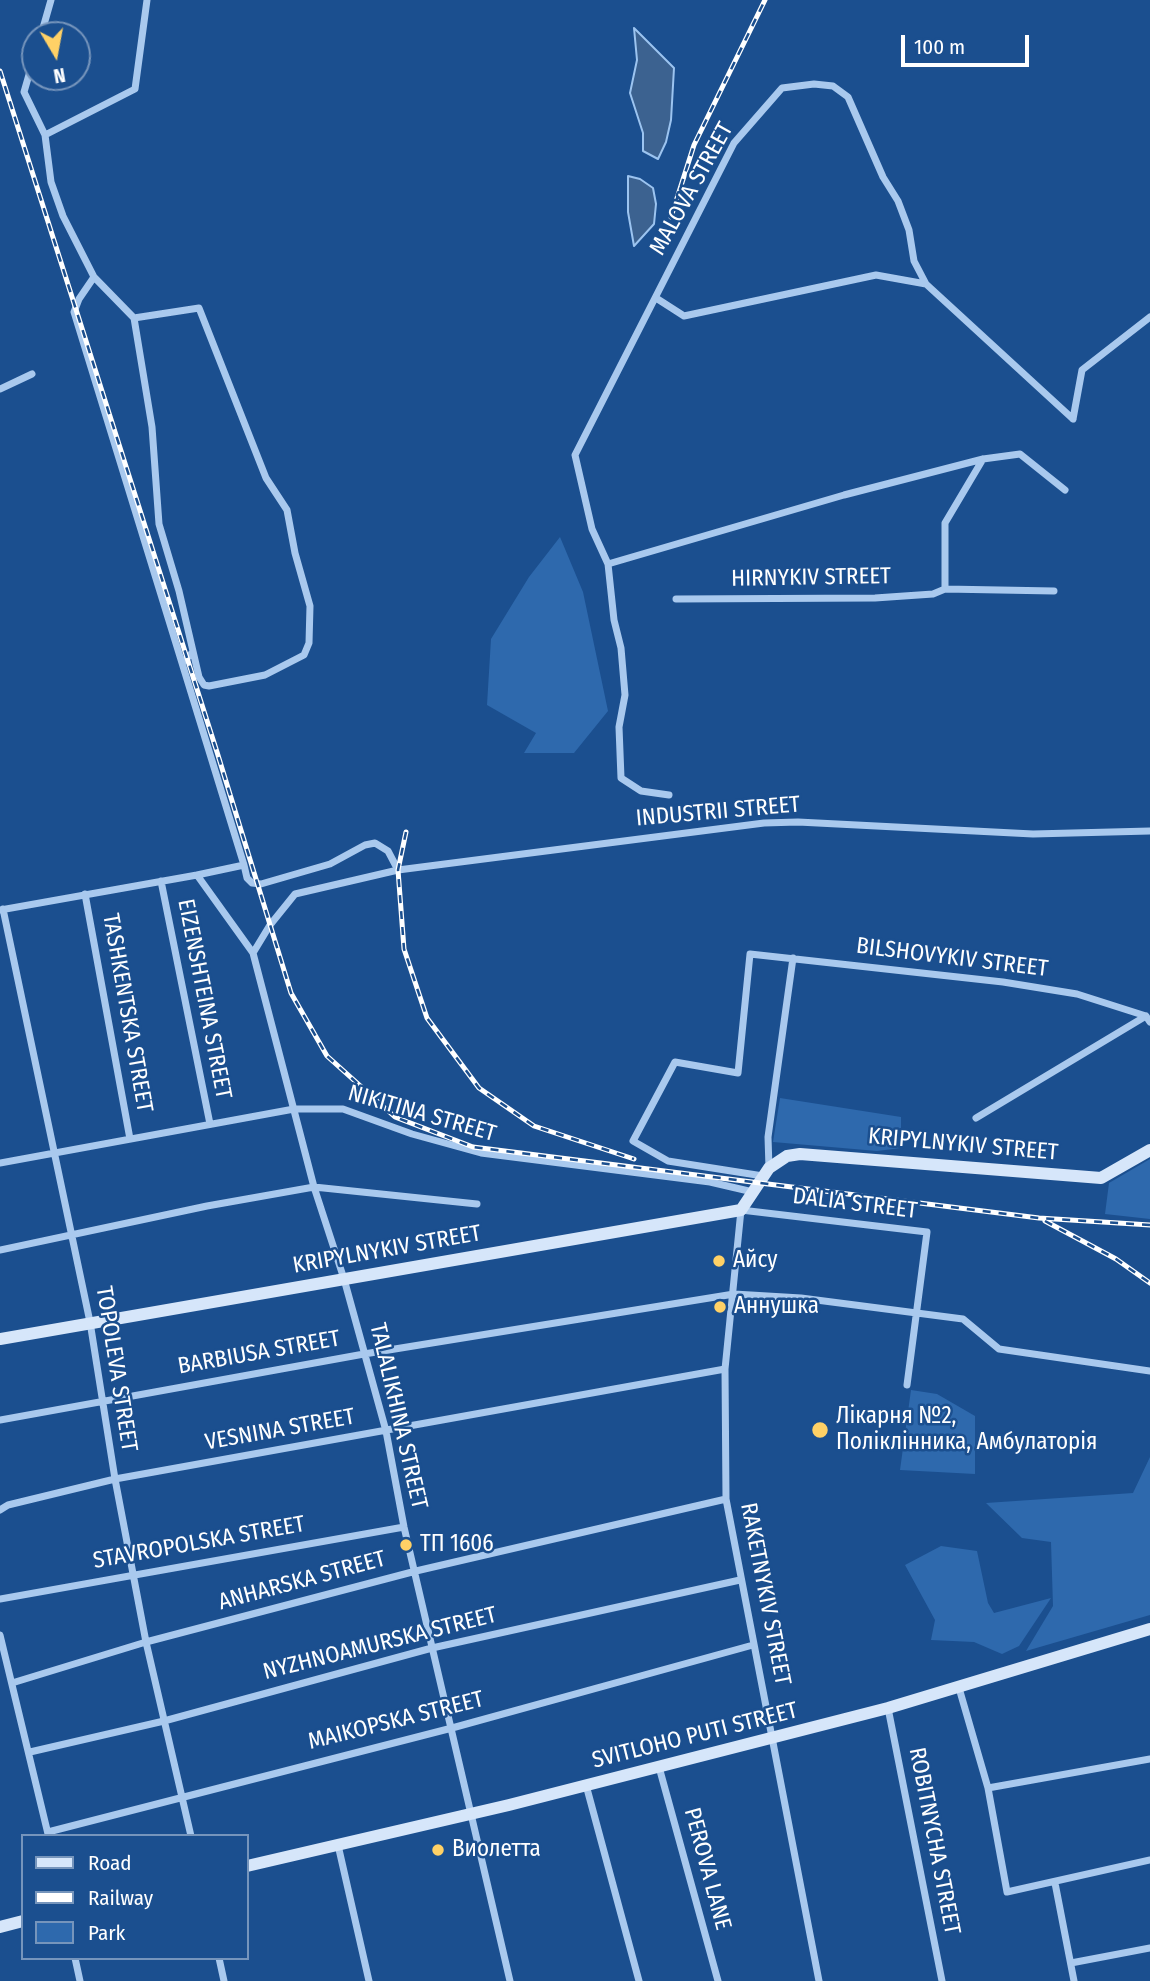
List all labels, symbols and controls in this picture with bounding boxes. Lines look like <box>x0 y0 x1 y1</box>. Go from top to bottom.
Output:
north arrow <box>21 21 91 91</box>
scale bar <box>905 21 1033 65</box>
text: 100 m <box>914 34 965 60</box>
text: N <box>52 63 67 88</box>
street label: MALOVA STREET <box>644 118 740 260</box>
street label: HIRNYKIV STREET <box>731 563 891 593</box>
street label: INDUSTRII STREET <box>635 791 801 833</box>
street label: EIZENSHTEINA STREET <box>171 897 237 1101</box>
street label: TASHKENTSKA STREET <box>96 911 158 1115</box>
street label: BILSHOVYKIV STREET <box>855 933 1049 983</box>
street label: NIKITINA STREET <box>345 1080 499 1148</box>
street label: KRIPYLNYKIV STREET <box>867 1123 1059 1167</box>
street label: DALIA STREET <box>791 1183 919 1225</box>
street label: KRIPYLNYKIV STREET <box>291 1220 483 1280</box>
place label: Айсу <box>733 1247 778 1275</box>
marker: Айсу <box>711 1253 727 1269</box>
street label: TOPOLEVA STREET <box>89 1284 143 1454</box>
place label: Аннушка <box>734 1293 819 1321</box>
marker: Аннушка <box>712 1299 728 1315</box>
street label: TALALIKHINA STREET <box>363 1320 433 1512</box>
street label: BARBIUSA STREET <box>176 1325 342 1381</box>
street label: VESNINA STREET <box>203 1403 357 1457</box>
place label: Лікарня №2, Поліклінника, Амбулаторія <box>836 1403 1097 1457</box>
marker: Лікарня №2, Поліклінника, Амбулаторія <box>810 1420 830 1440</box>
street label: RAKETNYKIV STREET <box>734 1500 796 1688</box>
street label: STAVROPOLSKA STREET <box>91 1511 307 1575</box>
place label: ТП 1606 <box>420 1531 494 1559</box>
marker: ТП 1606 <box>398 1537 414 1553</box>
street label: ANHARSKA STREET <box>215 1545 389 1617</box>
street label: NYZHNOAMURSKA STREET <box>260 1602 500 1686</box>
street label: MAIKOPSKA STREET <box>305 1686 487 1756</box>
street label: SVITLOHO PUTI STREET <box>589 1697 801 1775</box>
street label: ROBITNYCHA STREET <box>902 1745 966 1937</box>
street label: PEROVA LANE <box>677 1805 737 1933</box>
legend <box>21 1834 248 1960</box>
place label: Виолетта <box>452 1836 541 1864</box>
marker: Виолетта <box>430 1842 446 1858</box>
text: Road <box>88 1850 132 1876</box>
text: Railway <box>88 1885 153 1911</box>
text: Park <box>88 1920 125 1946</box>

